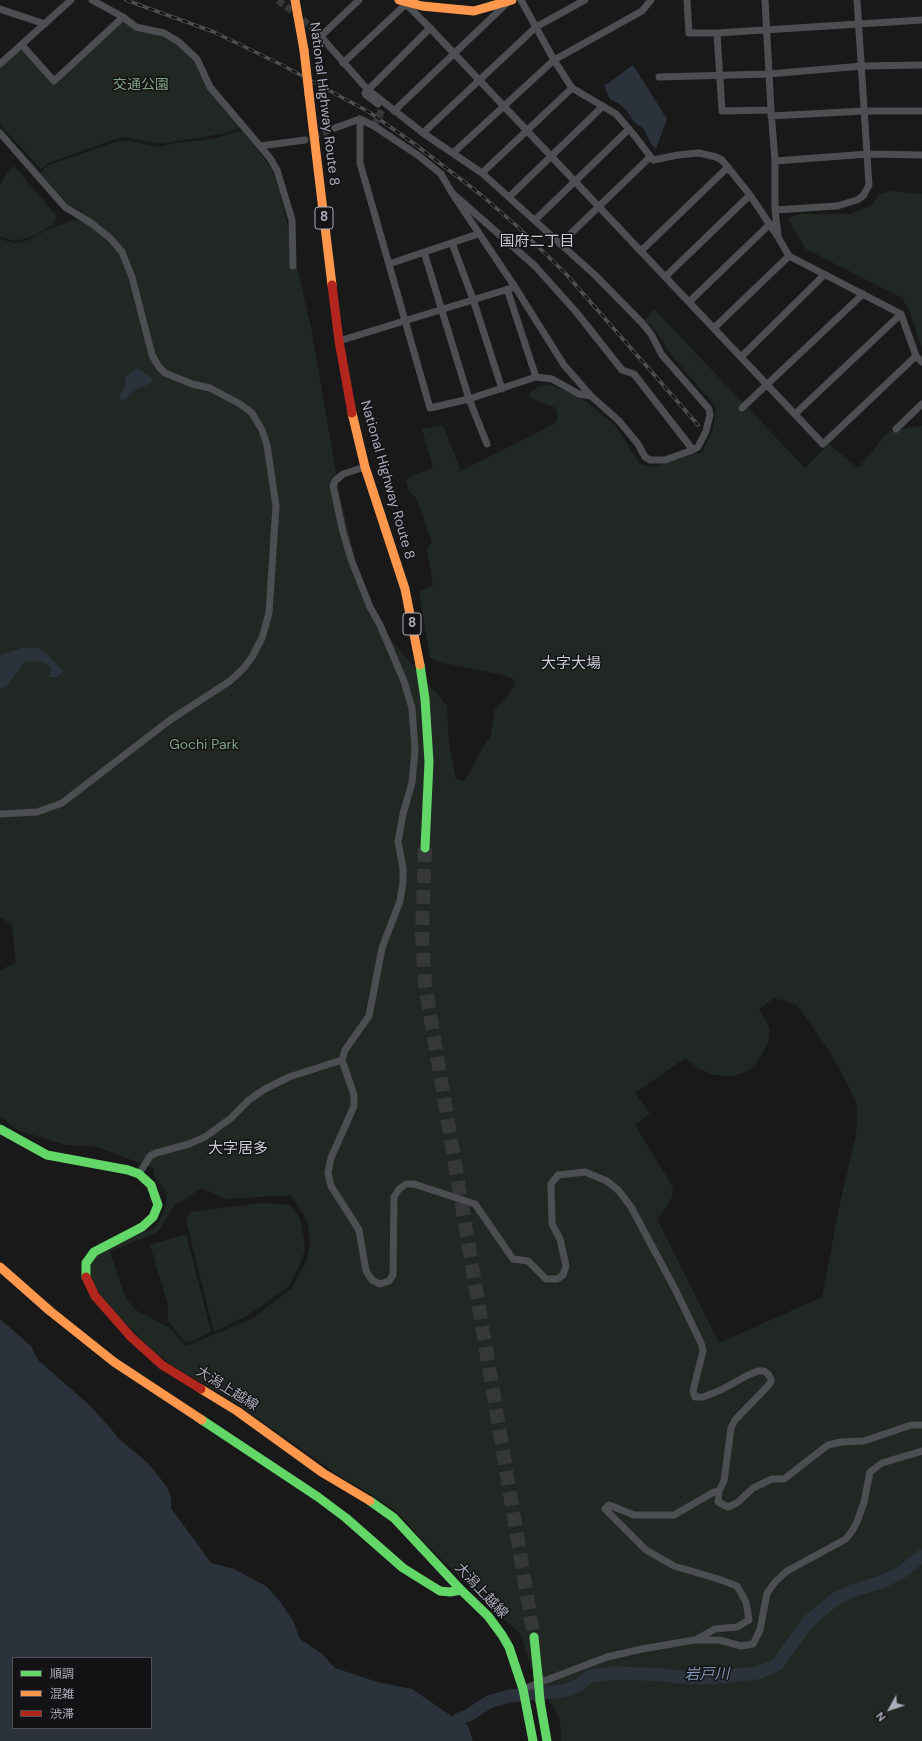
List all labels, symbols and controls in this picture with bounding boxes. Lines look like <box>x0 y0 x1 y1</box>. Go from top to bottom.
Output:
street label: National Highway Route 8 <box>306 21 342 187</box>
park label: 交通公園 <box>113 77 169 93</box>
road number: 8 <box>315 207 333 229</box>
district label: 国府二丁目 <box>500 233 574 251</box>
street label: National Highway Route 8 <box>356 399 418 561</box>
road number: 8 <box>403 613 421 635</box>
district label: 大字大場 <box>541 655 601 673</box>
park label: Gochi Park <box>169 737 239 753</box>
district label: 大字居多 <box>208 1140 268 1158</box>
street label: 大潟上越線 <box>193 1363 261 1415</box>
street label: 大潟上越線 <box>451 1560 511 1622</box>
legend <box>12 1657 152 1729</box>
text: 順調 <box>50 1666 74 1682</box>
water label: 岩戸川 <box>684 1666 730 1684</box>
text: 混雑 <box>50 1686 74 1702</box>
north arrow <box>870 1689 910 1729</box>
text: 渋滞 <box>50 1706 74 1722</box>
text: N <box>873 1709 889 1724</box>

